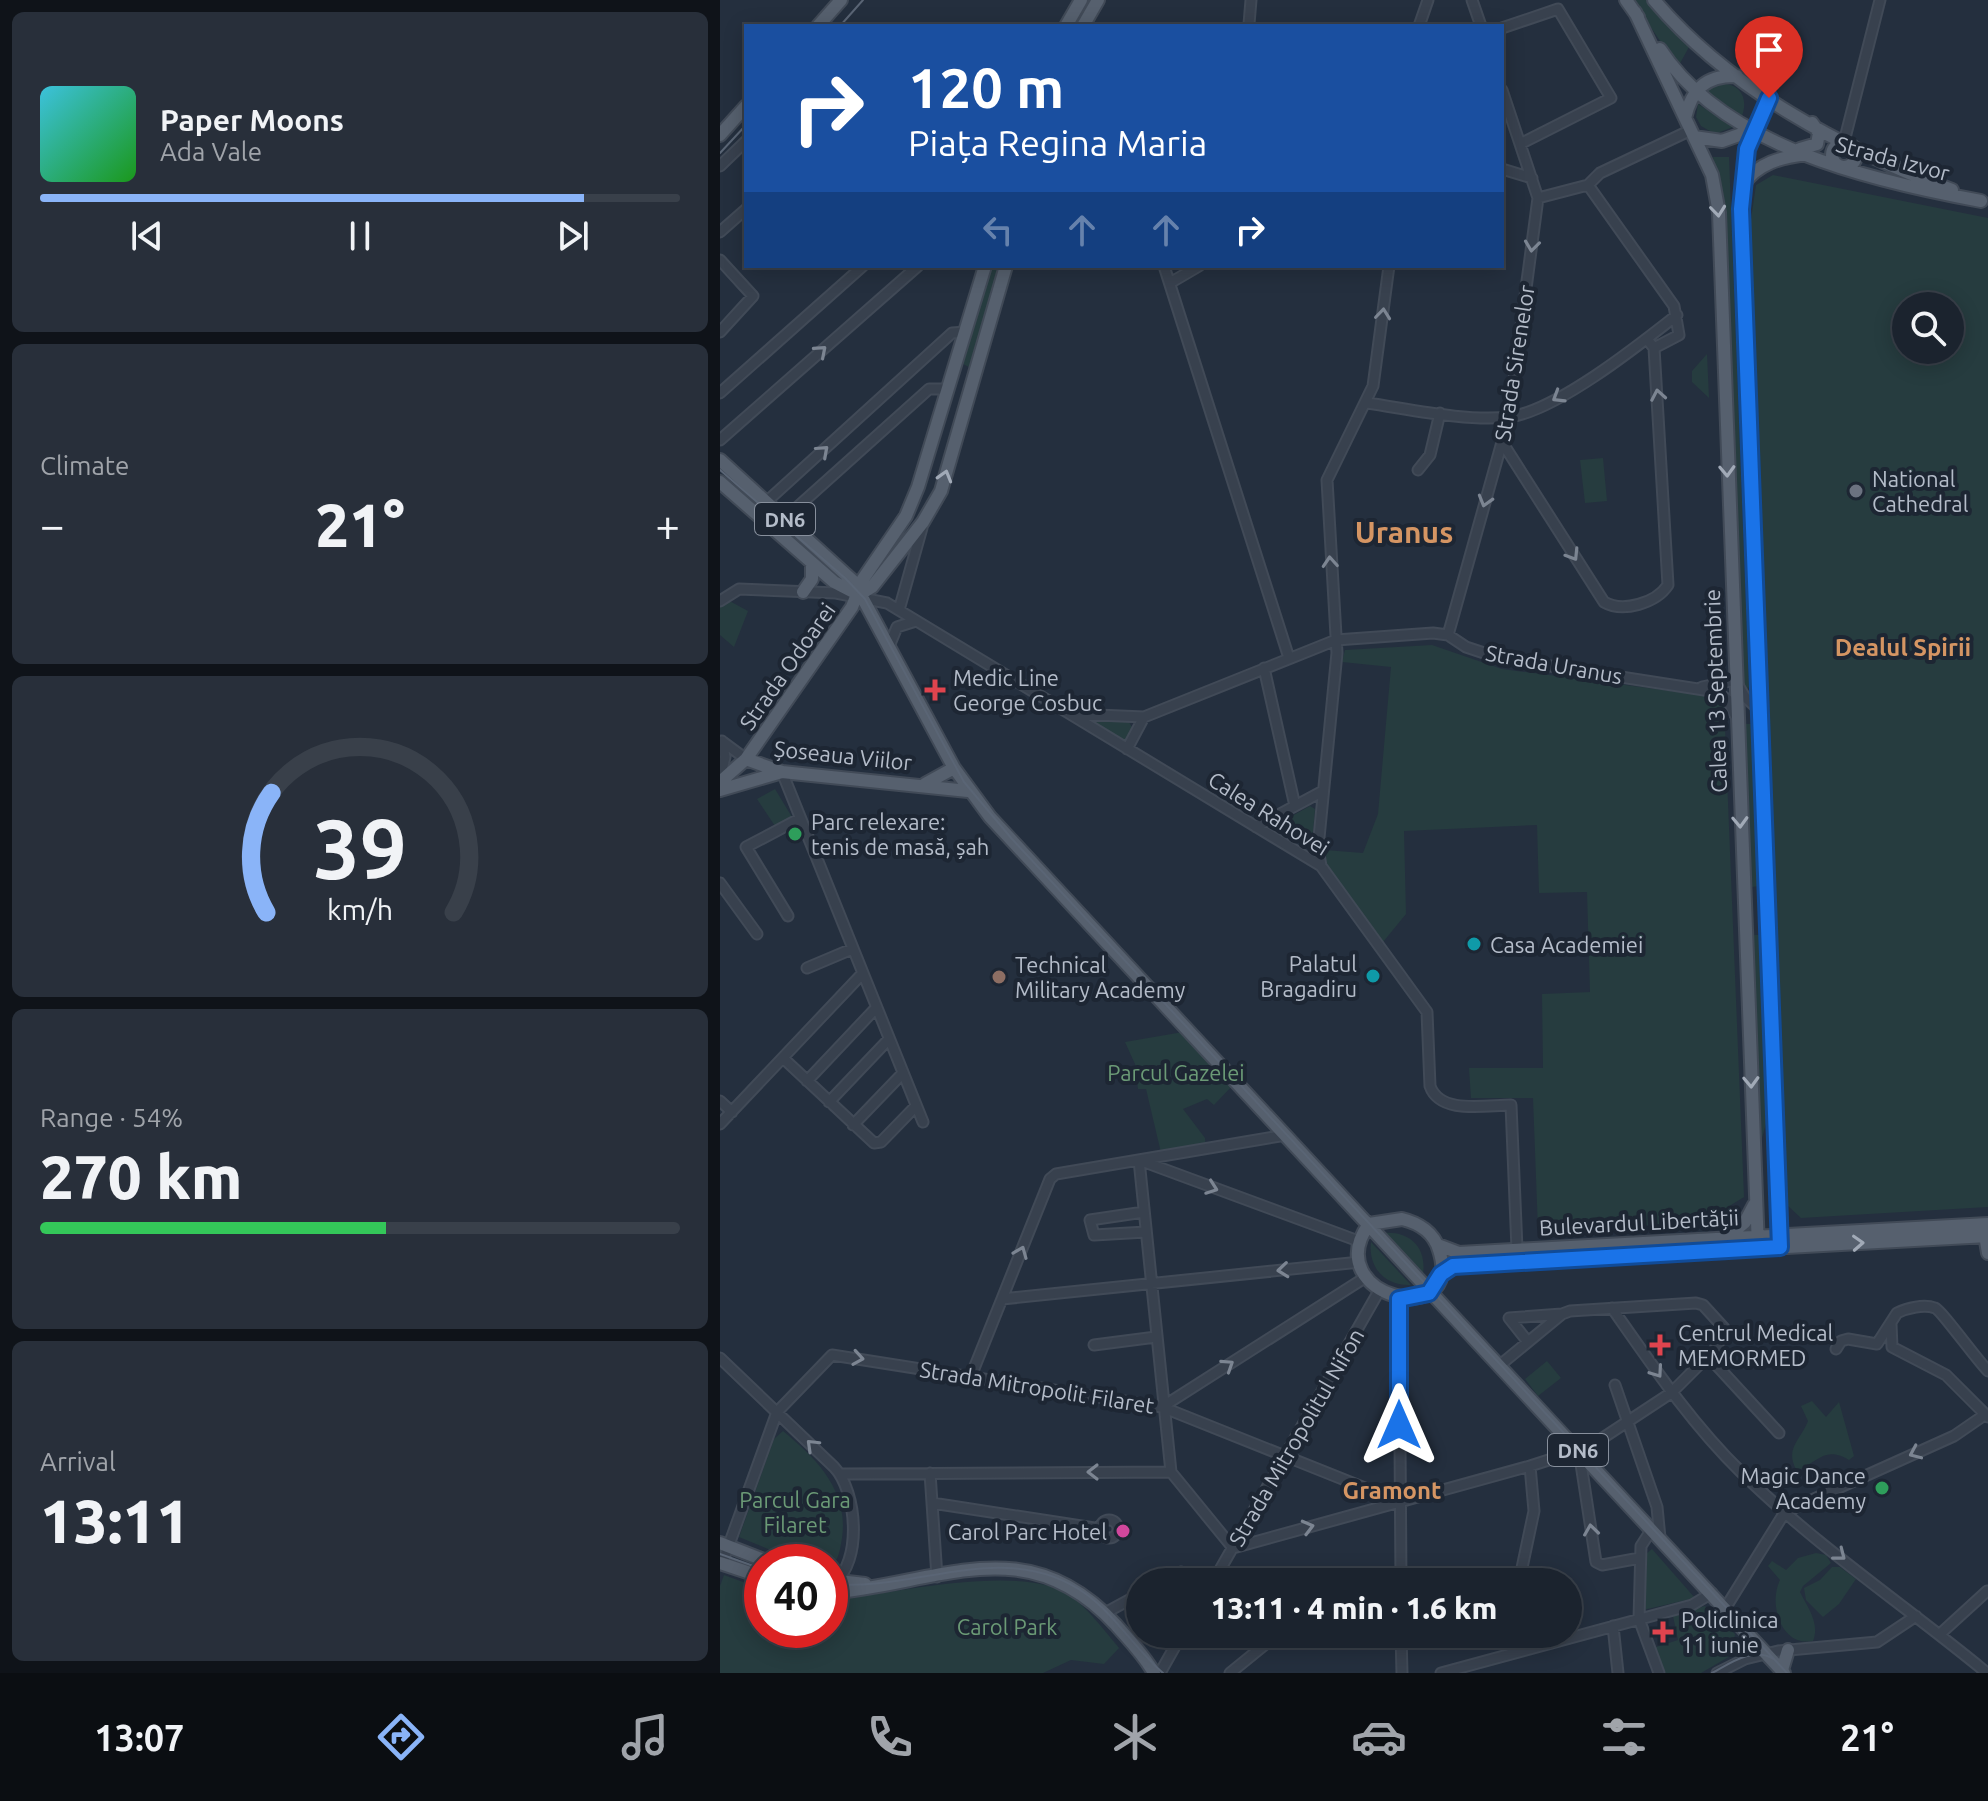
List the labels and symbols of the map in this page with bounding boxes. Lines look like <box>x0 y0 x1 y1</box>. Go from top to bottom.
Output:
pin <box>1735 16 1803 98</box>
street label: Strada Izvor <box>1833 131 1953 185</box>
one-way arrow <box>1710 205 1727 218</box>
one-way arrow <box>1524 239 1541 253</box>
street label: Strada Sirenelor <box>1489 282 1539 443</box>
one-way arrow <box>1375 307 1392 320</box>
one-way arrow <box>811 346 826 361</box>
one-way arrow <box>1552 387 1567 402</box>
one-way arrow <box>1650 388 1667 402</box>
one-way arrow <box>813 446 828 460</box>
one-way arrow <box>1719 465 1736 478</box>
place label: National Cathedral <box>1872 466 1969 516</box>
one-way arrow <box>936 469 952 483</box>
marker: National Cathedral <box>1847 482 1865 500</box>
one-way arrow <box>1478 493 1495 507</box>
road number: DN6 <box>755 503 815 535</box>
district label: Uranus <box>1355 515 1453 549</box>
one-way arrow <box>1564 546 1579 561</box>
one-way arrow <box>1322 555 1339 568</box>
street label: Calea 13 Septembrie <box>1699 589 1731 793</box>
street label: Strada Odoarei <box>734 598 840 734</box>
district label: Dealul Spirii <box>1835 634 1971 661</box>
street label: Strada Uranus <box>1484 640 1624 688</box>
place label: Medic Line George Cosbuc <box>953 665 1102 715</box>
marker: Medic Line George Cosbuc <box>924 679 946 701</box>
street label: Șoseaua Viilor <box>773 735 914 775</box>
street label: Calea Rahovei <box>1204 766 1334 860</box>
place label: Parc relexare: tenis de masă, șah <box>811 809 989 859</box>
one-way arrow <box>1732 816 1749 829</box>
marker: Parc relexare: tenis de masă, șah <box>786 825 804 843</box>
place label: Casa Academiei <box>1490 932 1643 957</box>
marker: Casa Academiei <box>1465 935 1483 953</box>
place label: Palatul Bragadiru <box>1260 951 1357 1001</box>
place label: Technical Military Academy <box>1015 952 1186 1002</box>
marker: Palatul Bragadiru <box>1364 967 1382 985</box>
marker: Technical Military Academy <box>990 968 1008 986</box>
park label: Parcul Gazelei <box>1107 1060 1245 1085</box>
one-way arrow <box>1742 1076 1759 1089</box>
one-way arrow <box>1204 1178 1218 1194</box>
street label: Bulevardul Libertății <box>1538 1204 1740 1240</box>
one-way arrow <box>1852 1234 1865 1251</box>
one-way arrow <box>1011 1246 1028 1260</box>
one-way arrow <box>1276 1261 1289 1278</box>
place label: Centrul Medical MEMORMED <box>1678 1320 1833 1370</box>
street label: Strada Mitropolitul Nifon <box>1223 1324 1369 1550</box>
marker: Centrul Medical MEMORMED <box>1649 1334 1671 1356</box>
one-way arrow <box>851 1349 865 1366</box>
street label: Strada Mitropolit Filaret <box>918 1356 1156 1418</box>
one-way arrow <box>1219 1360 1234 1375</box>
one-way arrow <box>1647 1364 1662 1378</box>
position arrow <box>1357 1383 1441 1467</box>
road number: DN6 <box>1548 1434 1608 1466</box>
one-way arrow <box>806 1440 821 1454</box>
one-way arrow <box>1909 1444 1924 1460</box>
one-way arrow <box>1086 1463 1099 1481</box>
place label: Magic Dance Academy <box>1741 1463 1866 1513</box>
district label: Gramont <box>1343 1477 1441 1504</box>
marker: Magic Dance Academy <box>1873 1479 1891 1497</box>
park label: Parcul Gara Filaret <box>739 1487 851 1537</box>
place label: Carol Parc Hotel <box>948 1519 1107 1544</box>
one-way arrow <box>1300 1520 1314 1537</box>
marker: Carol Parc Hotel <box>1114 1522 1132 1540</box>
one-way arrow <box>1583 1523 1600 1537</box>
speed limit sign: 40 <box>744 1544 848 1648</box>
one-way arrow <box>1831 1546 1846 1560</box>
place label: Policlinica 11 iunie <box>1681 1607 1779 1657</box>
park label: Carol Park <box>957 1614 1057 1639</box>
marker: Policlinica 11 iunie <box>1652 1621 1674 1643</box>

